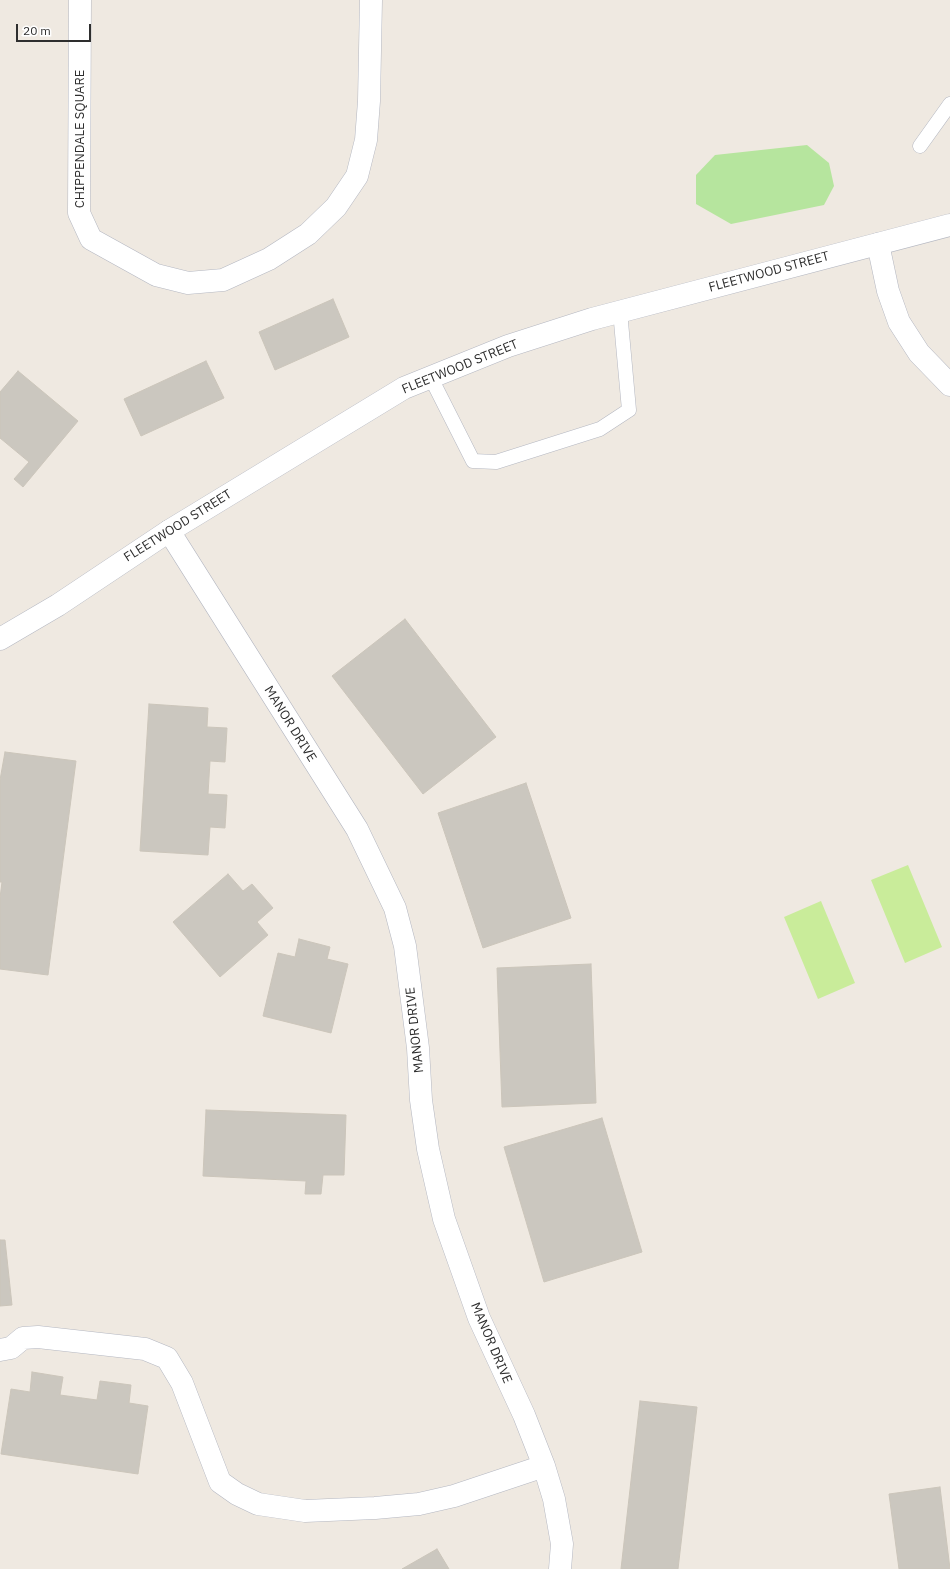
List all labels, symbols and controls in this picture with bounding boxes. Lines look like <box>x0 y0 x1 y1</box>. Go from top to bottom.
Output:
scale bar <box>18 16 93 42</box>
text: 20 m <box>23 23 51 38</box>
street label: CHIPPENDALE SQUARE <box>72 70 88 208</box>
street label: FLEETWOOD STREET <box>707 248 831 296</box>
street label: FLEETWOOD STREET <box>400 337 520 397</box>
street label: FLEETWOOD STREET <box>121 487 235 565</box>
street label: MANOR DRIVE <box>260 683 320 765</box>
street label: MANOR DRIVE <box>403 986 427 1074</box>
street label: MANOR DRIVE <box>467 1300 515 1386</box>

